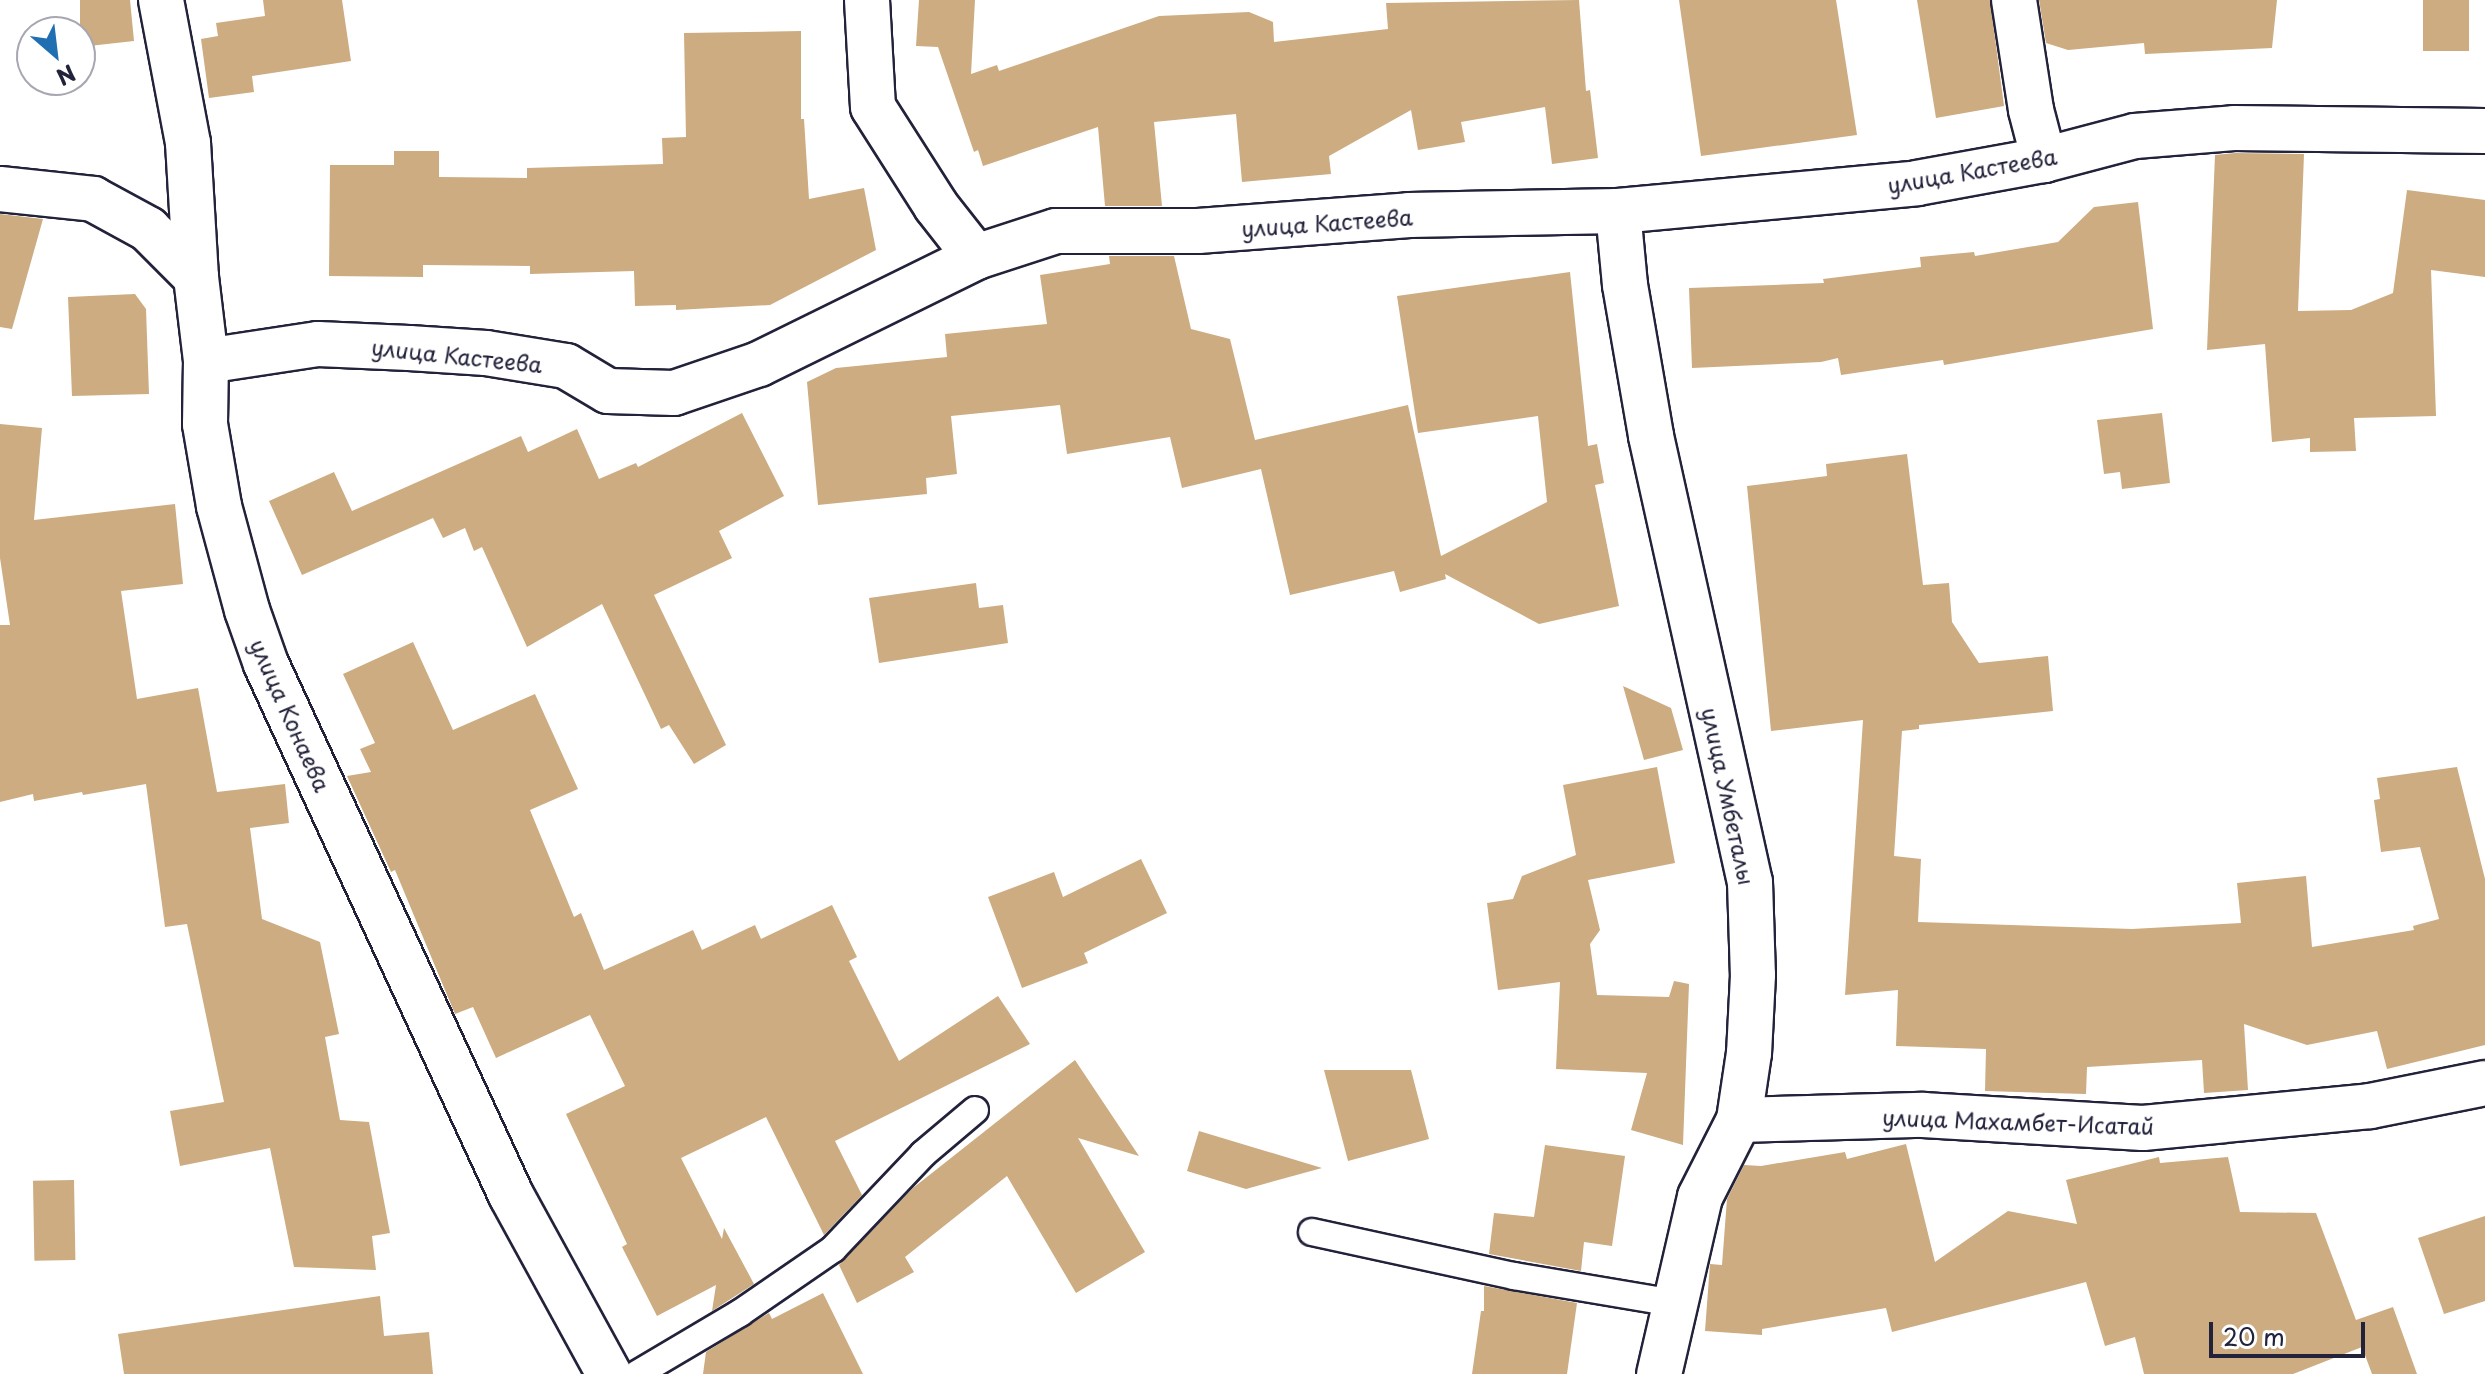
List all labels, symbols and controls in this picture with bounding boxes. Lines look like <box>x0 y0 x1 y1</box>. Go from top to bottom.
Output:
north arrow <box>16 16 96 96</box>
text: N <box>51 57 82 95</box>
street label: улица Кастеева <box>1885 142 2059 198</box>
street label: улица Кастеева <box>1240 203 1414 241</box>
street label: улица Кастеева <box>370 333 544 377</box>
street label: улица Конаева <box>245 634 337 796</box>
street label: улица Умбеталы <box>1697 705 1761 887</box>
street label: улица Махамбет-Исатай <box>1881 1103 2155 1139</box>
scale bar <box>2213 1306 2369 1356</box>
text: 20 m <box>2223 1318 2285 1354</box>

